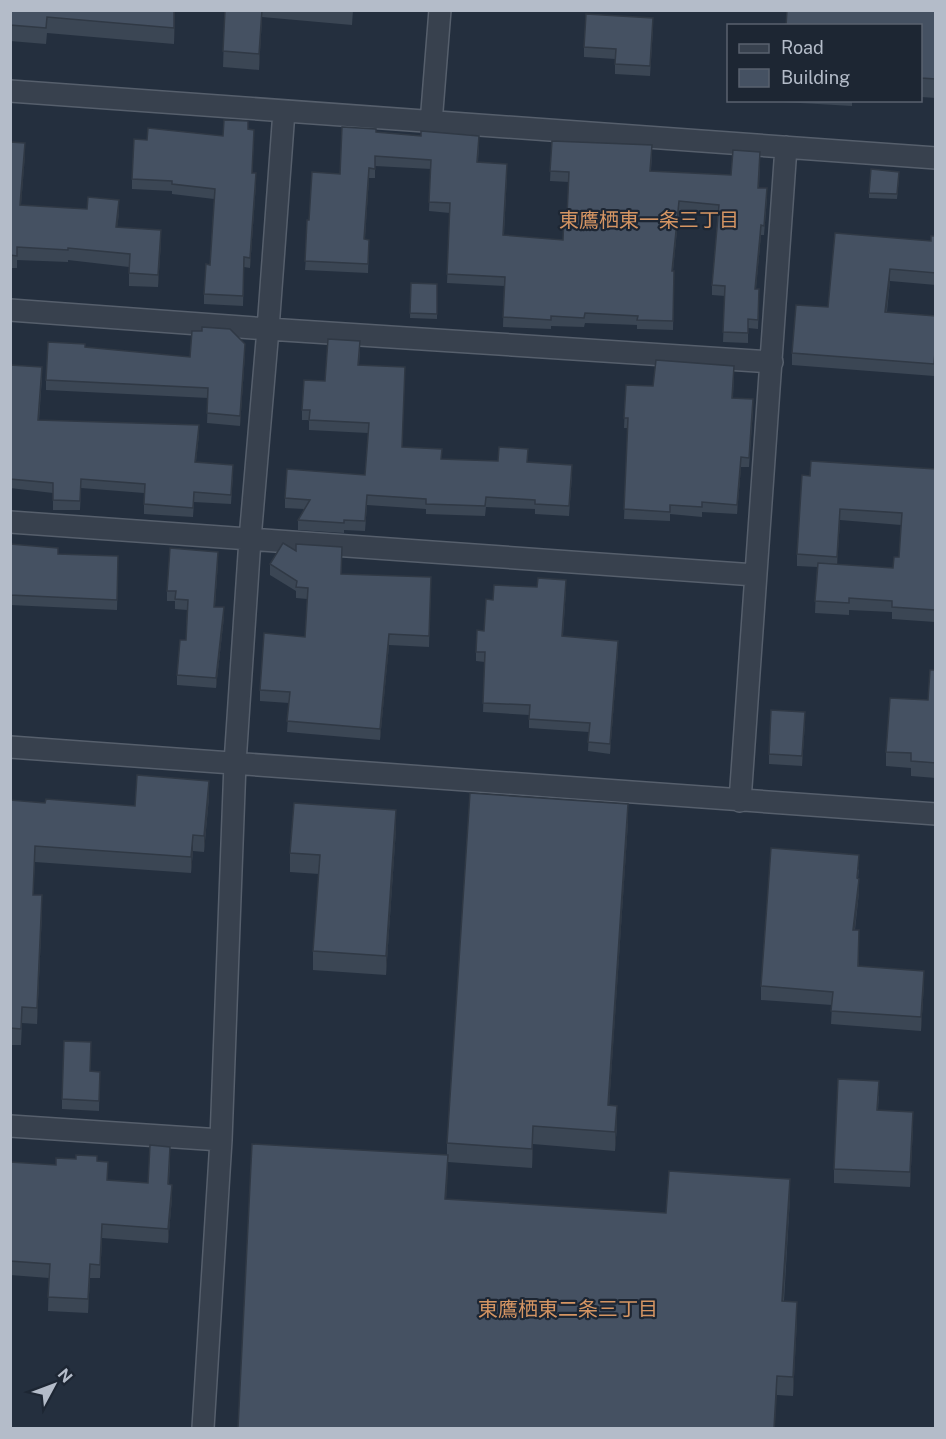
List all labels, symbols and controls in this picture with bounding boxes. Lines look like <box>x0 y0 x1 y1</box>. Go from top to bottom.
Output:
legend <box>727 24 922 102</box>
text: Road <box>781 37 824 58</box>
text: Building <box>781 67 850 88</box>
district label: 東鷹栖東一条三丁目 <box>559 208 739 232</box>
district label: 東鷹栖東二条三丁目 <box>478 1297 658 1321</box>
north arrow <box>24 1355 84 1415</box>
text: N <box>54 1365 76 1386</box>

